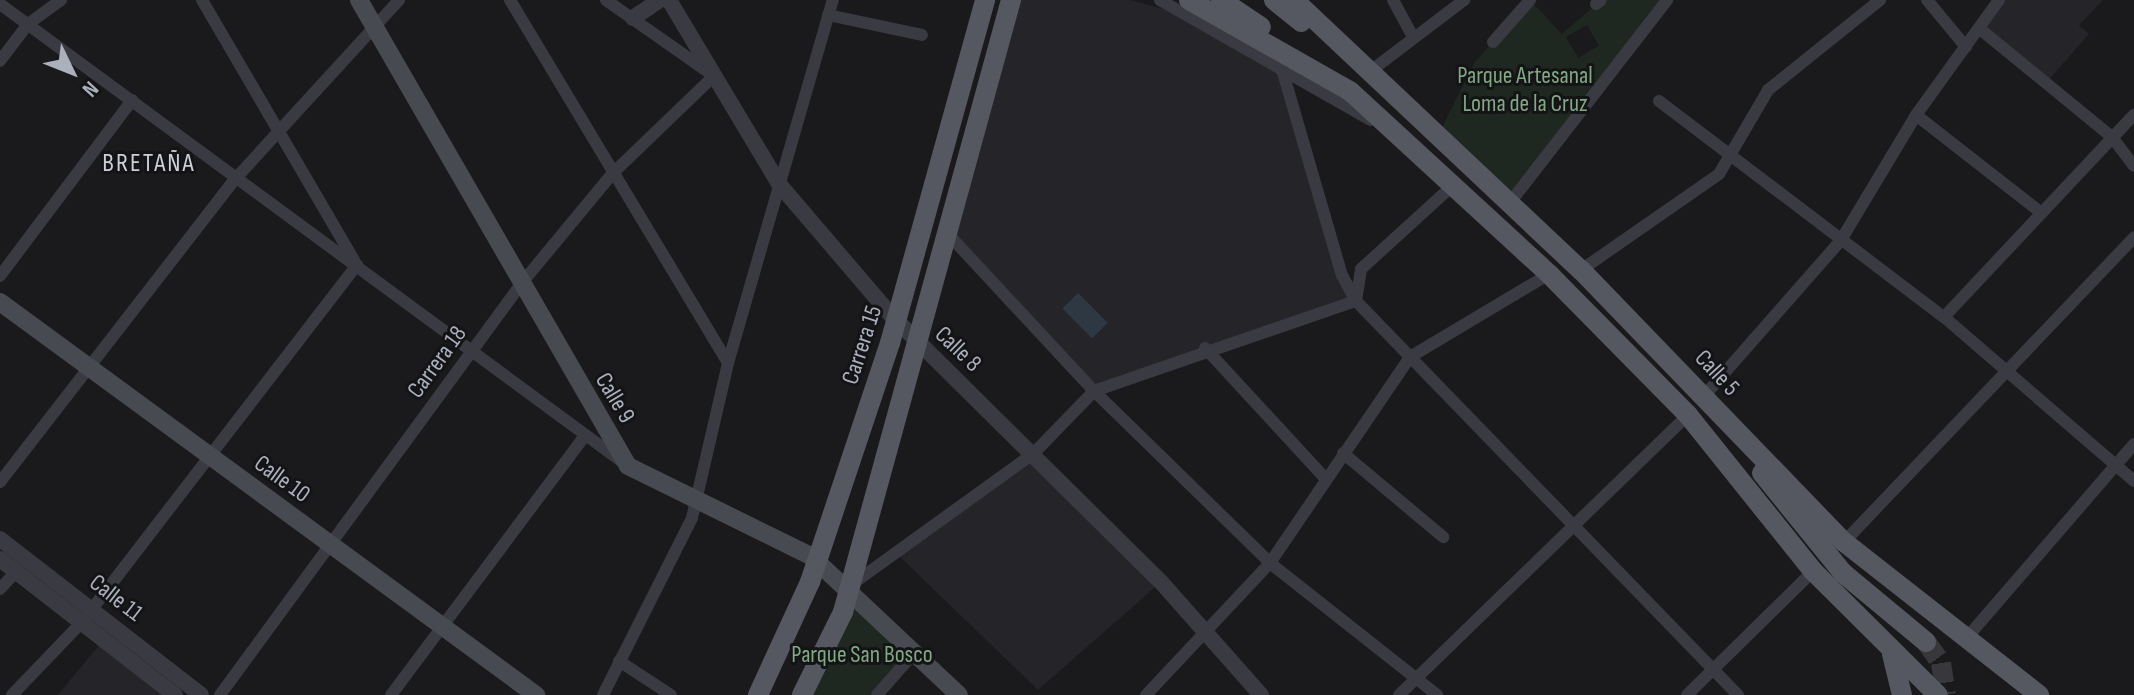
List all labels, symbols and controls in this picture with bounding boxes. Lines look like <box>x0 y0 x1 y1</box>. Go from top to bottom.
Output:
north arrow <box>32 32 112 112</box>
park label: Parque Artesanal Loma de la Cruz <box>1457 62 1593 118</box>
text: N <box>76 75 104 102</box>
district label: BRETAÑA <box>102 148 196 180</box>
street label: Carrera 15 <box>836 302 888 388</box>
street label: Carrera 18 <box>401 320 473 404</box>
street label: Calle 8 <box>929 320 987 378</box>
street label: Calle 5 <box>1689 344 1745 402</box>
street label: Calle 9 <box>589 368 641 428</box>
street label: Calle 10 <box>248 449 316 509</box>
street label: Calle 11 <box>84 568 148 628</box>
park label: Parque San Bosco <box>791 641 933 669</box>

